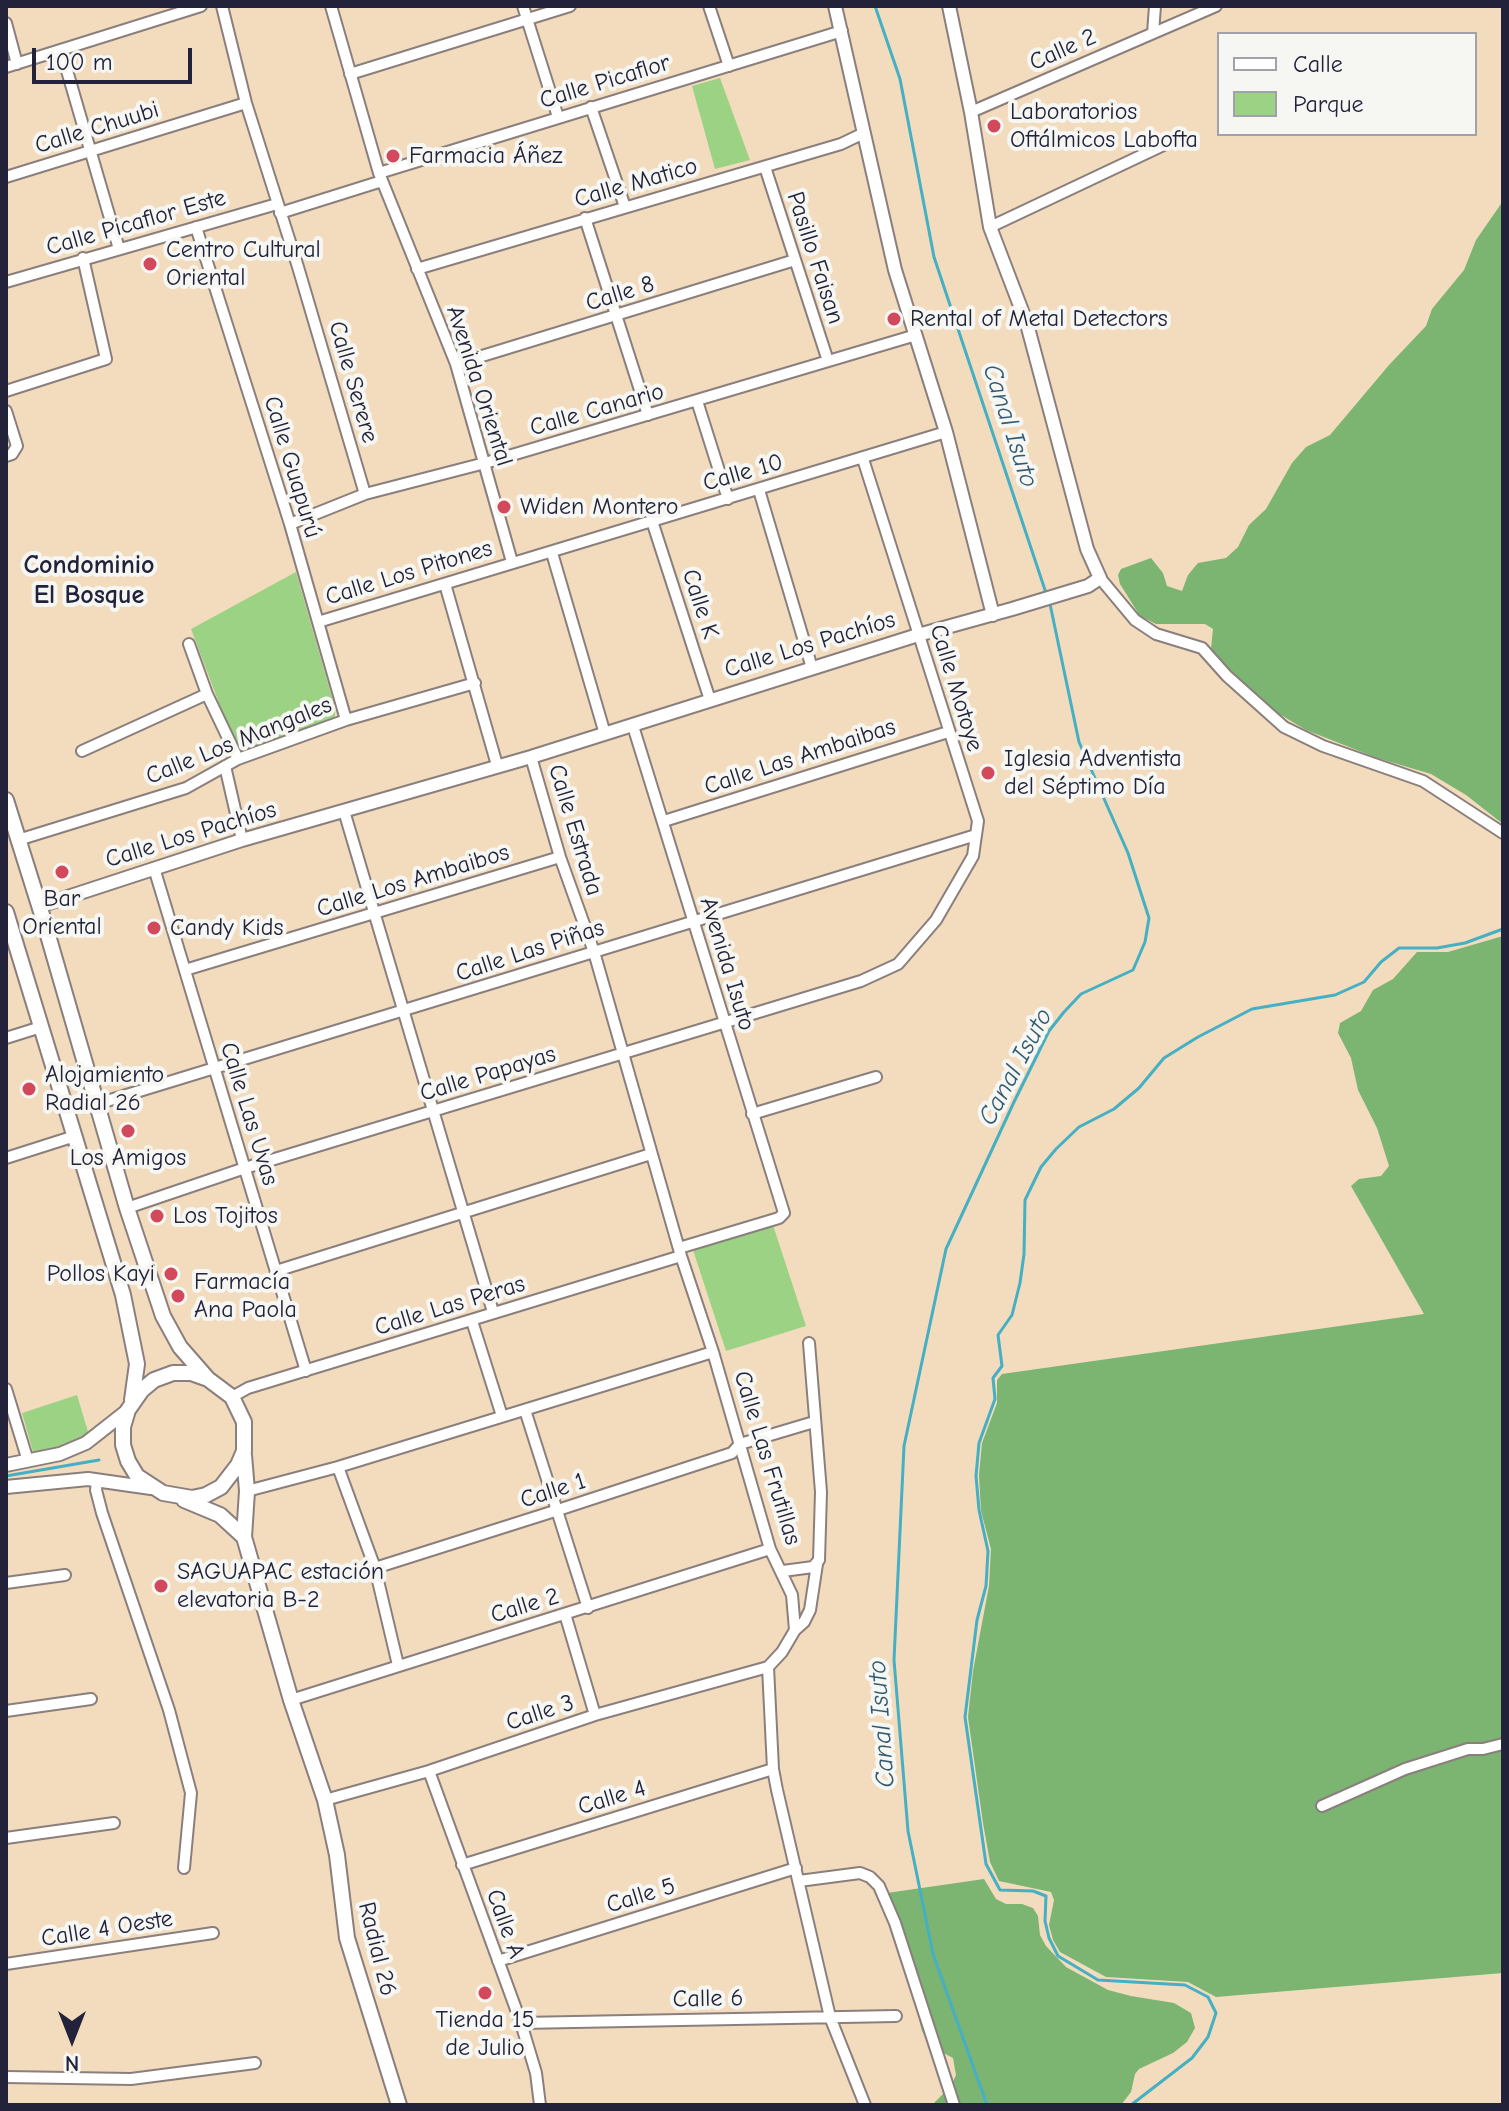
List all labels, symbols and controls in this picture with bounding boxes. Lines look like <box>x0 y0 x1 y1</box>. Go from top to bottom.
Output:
street label: Calle 2 <box>1025 23 1101 77</box>
scale bar <box>36 32 196 82</box>
legend <box>1217 32 1477 136</box>
text: 100 m <box>46 48 113 76</box>
street label: Calle Picaflor <box>536 49 674 115</box>
text: Calle <box>1293 50 1343 78</box>
text: Parque <box>1293 90 1364 118</box>
street label: Calle Chuubi <box>32 96 162 160</box>
place label: Laboratorios Oftálmicos Labofta <box>1010 98 1198 154</box>
marker: Laboratorios Oftálmicos Labofta <box>985 117 1003 135</box>
place label: Farmacia Áñez <box>409 142 563 170</box>
marker: Farmacia Áñez <box>384 147 402 165</box>
street label: Calle Matico <box>571 152 701 214</box>
street label: Calle Picaflor Este <box>43 184 229 262</box>
street label: Pasillo Faisan <box>780 188 850 328</box>
place label: Centro Cultural Oriental <box>166 236 321 292</box>
marker: Centro Cultural Oriental <box>141 255 159 273</box>
street label: Calle 8 <box>582 270 658 318</box>
street label: Avenida Oriental <box>440 302 518 470</box>
place label: Rental of Metal Detectors <box>910 305 1168 333</box>
marker: Rental of Metal Detectors <box>885 310 903 328</box>
street label: Calle Serere <box>322 318 384 446</box>
water label: Canal Isuto <box>975 361 1045 491</box>
street label: Calle Canario <box>527 377 667 443</box>
street label: Calle Guapurú <box>257 393 327 541</box>
street label: Calle 10 <box>700 448 786 498</box>
place label: Widen Montero <box>520 493 678 521</box>
marker: Widen Montero <box>495 498 513 516</box>
street label: Calle Los Pitones <box>322 534 496 612</box>
district label: Condominio El Bosque <box>23 550 155 612</box>
street label: Calle K <box>675 566 725 642</box>
street label: Calle Los Pachíos <box>721 605 899 685</box>
street label: Calle Motoye <box>923 621 989 755</box>
street label: Calle Los Mangales <box>142 691 336 791</box>
street label: Calle Las Ambaibas <box>701 713 899 801</box>
place label: Iglesia Adventista del Séptimo Día <box>1004 745 1182 801</box>
street label: Calle Estrada <box>541 761 609 899</box>
marker: Iglesia Adventista del Séptimo Día <box>979 764 997 782</box>
street label: Calle Los Pachíos <box>102 795 280 875</box>
street label: Calle Los Ambaibos <box>313 838 513 924</box>
marker: Bar Oriental <box>53 863 71 881</box>
place label: Bar Oriental <box>22 885 102 941</box>
street label: Avenida Isuto <box>693 894 761 1034</box>
street label: Calle Las Piñas <box>452 913 608 989</box>
place label: Candy Kids <box>170 914 283 942</box>
marker: Candy Kids <box>145 919 163 937</box>
water label: Canal Isuto <box>972 1003 1060 1131</box>
street label: Calle Las Uvas <box>214 1039 284 1189</box>
street label: Calle Papayas <box>417 1040 559 1108</box>
place label: Alojamiento Radial 26 <box>45 1061 164 1117</box>
marker: Alojamiento Radial 26 <box>20 1080 38 1098</box>
marker: Los Amigos <box>119 1122 137 1140</box>
place label: Los Amigos <box>70 1144 186 1172</box>
place label: Los Tojitos <box>173 1202 278 1230</box>
marker: Los Tojitos <box>148 1207 166 1225</box>
place label: Pollos Kayi <box>47 1260 155 1288</box>
marker: Pollos Kayi <box>162 1265 180 1283</box>
place label: Farmacía Ana Paola <box>194 1268 297 1324</box>
street label: Calle Las Peras <box>371 1269 529 1343</box>
marker: Farmacía Ana Paola <box>169 1287 187 1305</box>
street label: Calle Las Frutillas <box>727 1367 807 1549</box>
street label: Calle 1 <box>517 1467 589 1515</box>
place label: SAGUAPAC estación elevatoria B-2 <box>177 1558 384 1614</box>
marker: SAGUAPAC estación elevatoria B-2 <box>152 1577 170 1595</box>
street label: Calle 2 <box>487 1582 563 1630</box>
water label: Canal Isuto <box>862 1659 902 1789</box>
street label: Calle 3 <box>502 1689 578 1737</box>
street label: Calle 4 <box>575 1774 649 1822</box>
street label: Calle 5 <box>603 1872 679 1920</box>
street label: Calle A <box>479 1885 531 1963</box>
street label: Radial 26 <box>351 1899 403 1999</box>
street label: Calle 4 Oeste <box>39 1904 175 1954</box>
marker: Tienda 15 de Julio <box>476 1984 494 2002</box>
street label: Calle 6 <box>672 1984 744 2014</box>
north arrow <box>32 1999 112 2079</box>
place label: Tienda 15 de Julio <box>436 2006 534 2062</box>
text: N <box>65 2050 79 2076</box>

